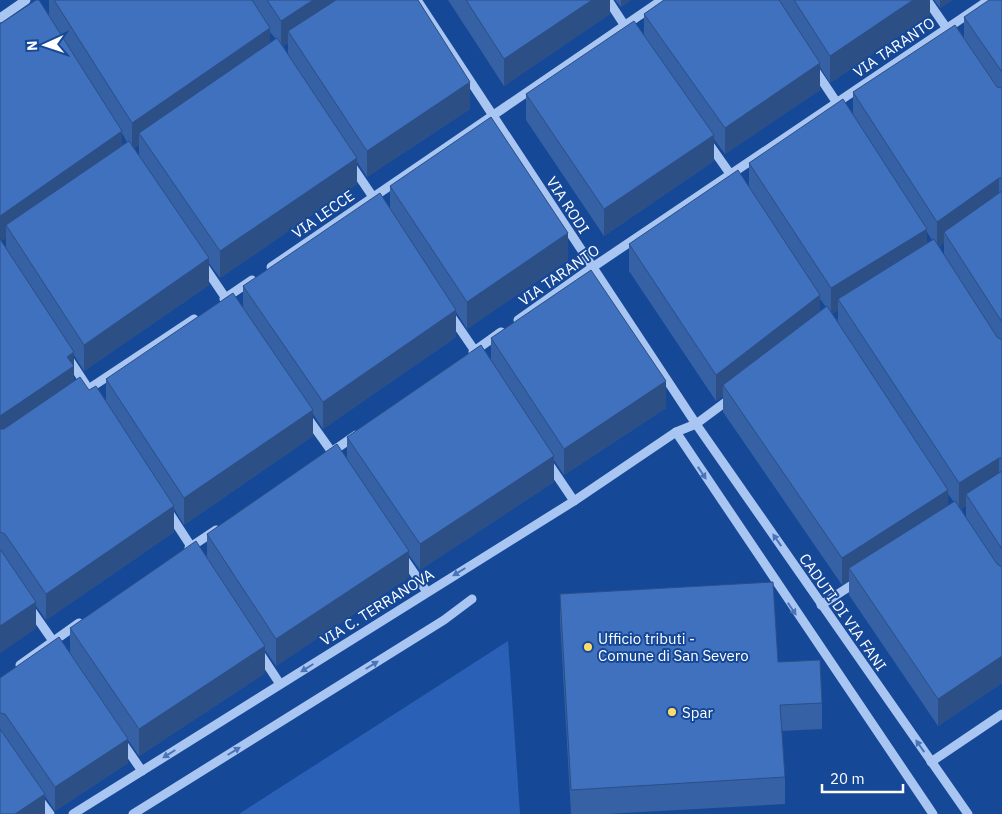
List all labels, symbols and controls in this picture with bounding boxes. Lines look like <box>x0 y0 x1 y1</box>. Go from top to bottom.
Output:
street label: VIA TARANTO <box>850 13 938 81</box>
north arrow <box>20 20 70 70</box>
text: N <box>23 40 41 51</box>
street label: VIA RODI <box>542 173 594 237</box>
street label: VIA LECCE <box>288 186 358 242</box>
street label: VIA TARANTO <box>515 240 603 310</box>
one-way arrow <box>698 466 707 480</box>
one-way arrow <box>772 534 782 547</box>
street label: CADUTI DI VIA FANI <box>795 550 891 674</box>
street label: VIA C. TERRANOVA <box>317 564 438 650</box>
one-way arrow <box>453 567 466 577</box>
one-way arrow <box>787 602 797 615</box>
place label: Ufficio tributi - Comune di San Severo <box>598 629 749 665</box>
marker: Ufficio tributi - Comune di San Severo <box>582 641 594 653</box>
one-way arrow <box>365 660 378 669</box>
one-way arrow <box>300 663 313 672</box>
place label: Spar <box>682 703 713 722</box>
marker: Spar <box>666 706 678 718</box>
one-way arrow <box>915 739 925 752</box>
one-way arrow <box>227 746 241 756</box>
one-way arrow <box>162 749 176 758</box>
scale bar <box>822 762 903 794</box>
text: 20 m <box>830 769 865 788</box>

